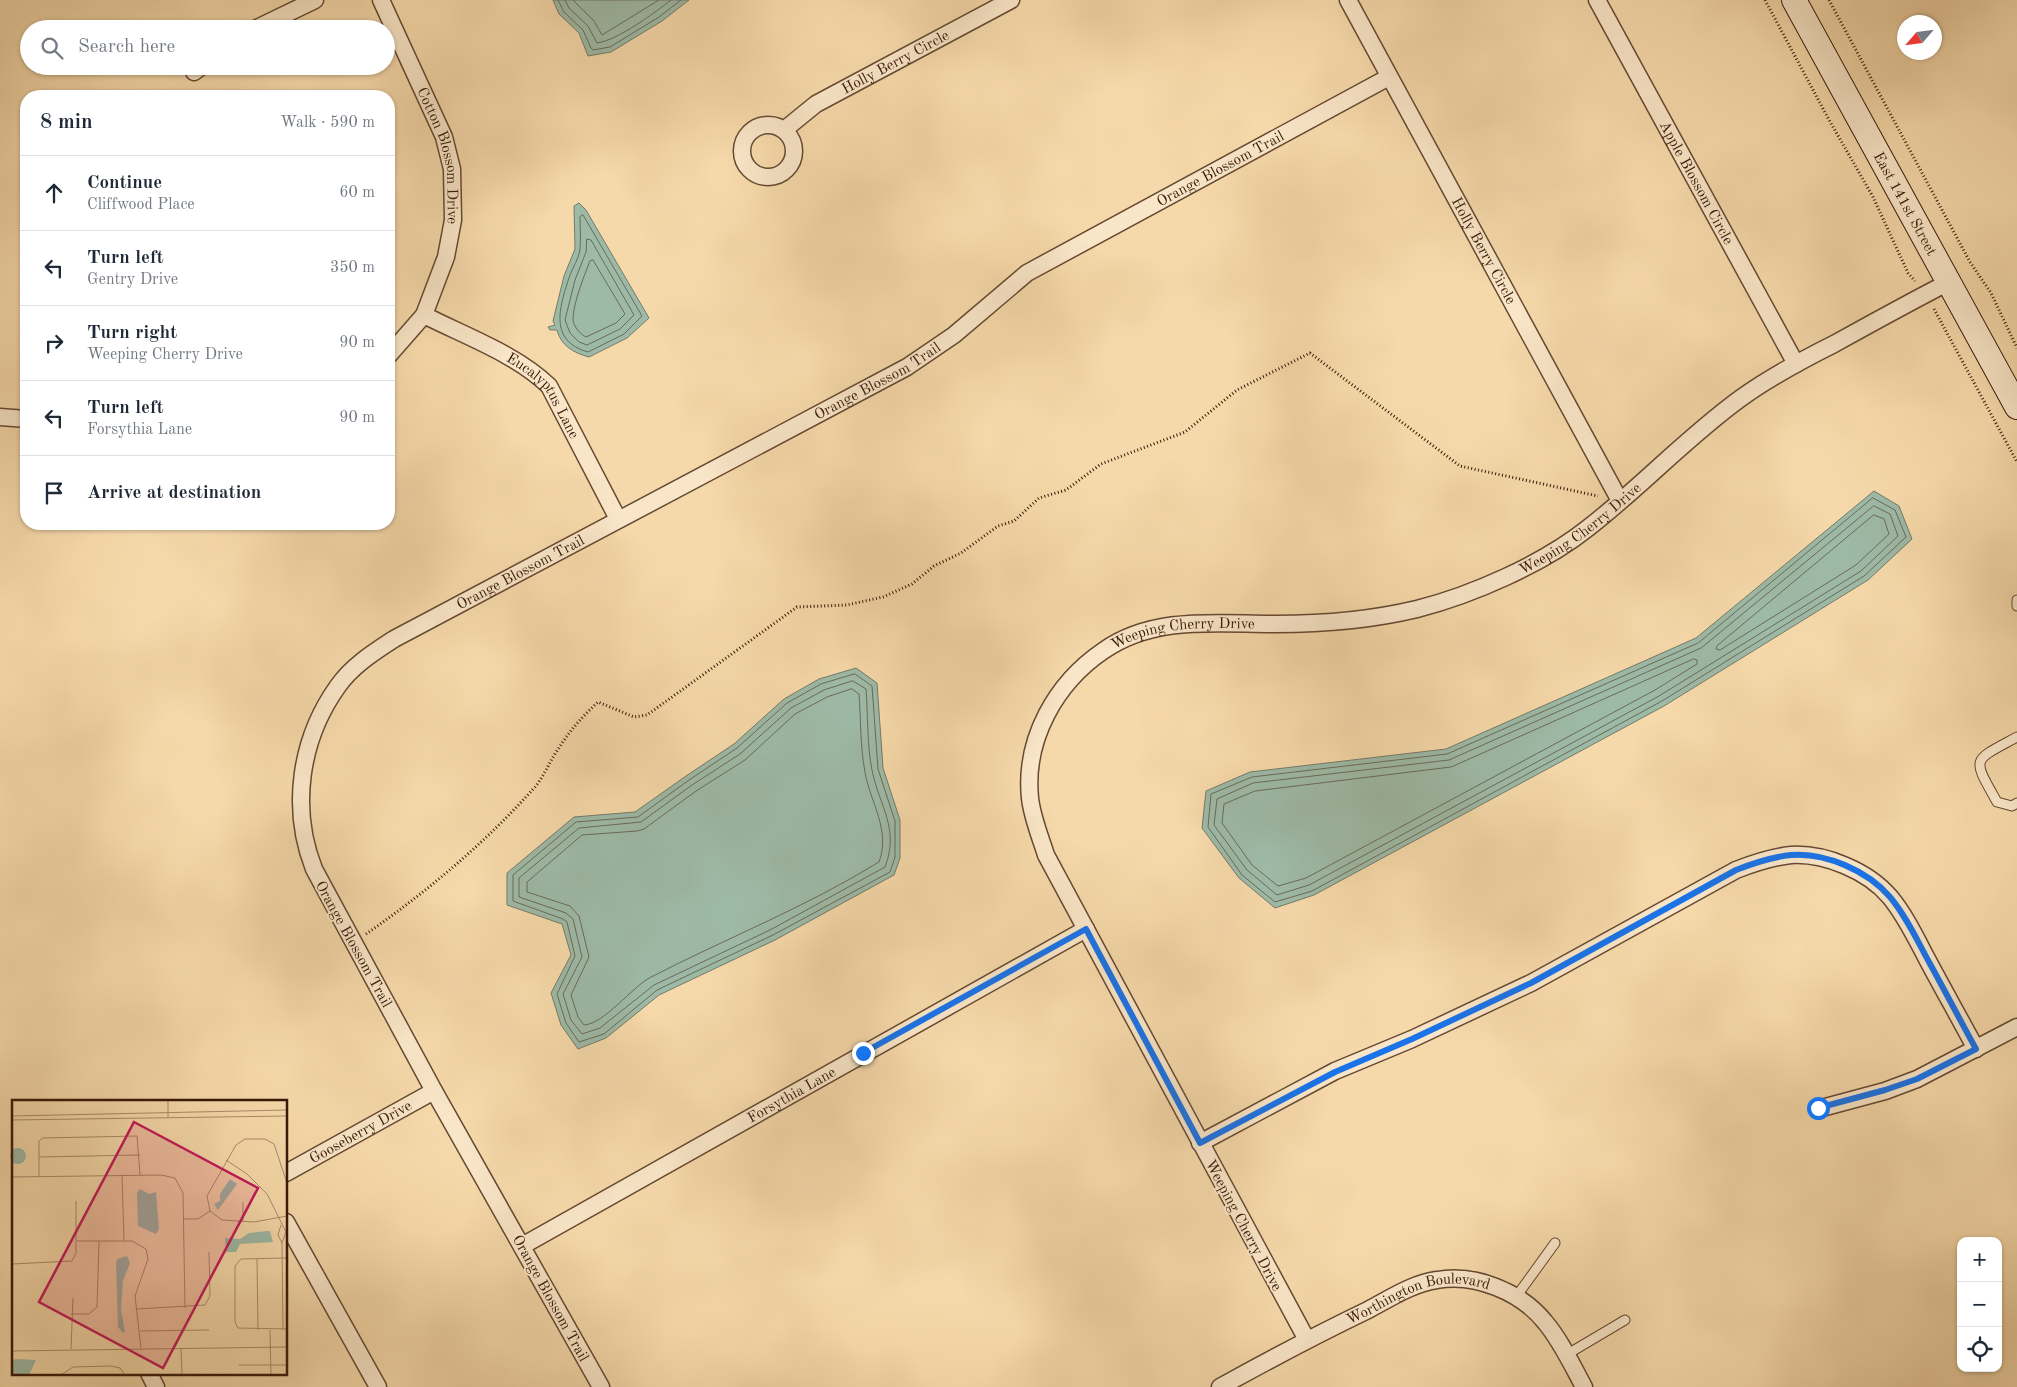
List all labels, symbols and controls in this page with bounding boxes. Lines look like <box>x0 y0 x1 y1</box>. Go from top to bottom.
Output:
north arrow <box>1897 15 1942 60</box>
search box <box>20 20 395 75</box>
street label: Holly Berry Circle <box>840 28 952 98</box>
icon: search <box>38 34 66 62</box>
text: Search here <box>78 38 175 57</box>
street label: Cotton Blossom Drive <box>413 85 459 226</box>
text: 8 min <box>40 112 93 133</box>
text: Walk · 590 m <box>280 115 375 131</box>
street label: Apple Blossom Circle <box>1656 119 1735 248</box>
street label: Orange Blossom Trail <box>1155 129 1287 210</box>
street label: East 141st Street <box>1870 150 1939 259</box>
text: Continue <box>87 174 162 193</box>
icon: ahead <box>40 179 68 207</box>
text: 60 m <box>339 185 375 201</box>
street label: Holly Berry Circle <box>1448 195 1518 307</box>
text: Cliffwood Place <box>87 197 195 213</box>
text: Turn left <box>87 249 164 268</box>
icon: left <box>40 254 68 282</box>
text: 350 m <box>330 260 375 276</box>
text: Gentry Drive <box>87 272 178 288</box>
text: Turn right <box>87 324 177 343</box>
icon: right <box>40 329 68 357</box>
text: 90 m <box>339 335 375 351</box>
street label: Orange Blossom Trail <box>812 340 944 424</box>
text: Weeping Cherry Drive <box>87 347 243 363</box>
street label: Eucalyptus Lane <box>504 351 581 442</box>
text: Turn left <box>87 399 164 418</box>
icon: left <box>40 404 68 432</box>
text: 90 m <box>339 410 375 426</box>
text: Forsythia Lane <box>87 422 192 438</box>
icon: arrive <box>40 479 68 507</box>
street label: Weeping Cherry Drive <box>1517 481 1645 578</box>
text: Arrive at destination <box>87 484 261 503</box>
street label: Orange Blossom Trail <box>455 533 587 613</box>
street label: Weeping Cherry Drive <box>1109 617 1255 653</box>
street label: Orange Blossom Trail <box>312 879 394 1011</box>
route end <box>852 1042 875 1065</box>
street label: Forsythia Lane <box>745 1065 839 1127</box>
route start <box>1807 1097 1830 1120</box>
street label: Gooseberry Drive <box>307 1099 415 1167</box>
inset map <box>12 1100 288 1374</box>
street label: Weeping Cherry Drive <box>1202 1158 1284 1294</box>
street label: Orange Blossom Trail <box>509 1233 591 1365</box>
map controls <box>1957 1237 2002 1372</box>
button: + <box>1957 1237 2002 1282</box>
street label: Worthington Boulevard <box>1345 1273 1492 1328</box>
button: − <box>1957 1282 2002 1327</box>
button: locate <box>1957 1327 2002 1372</box>

